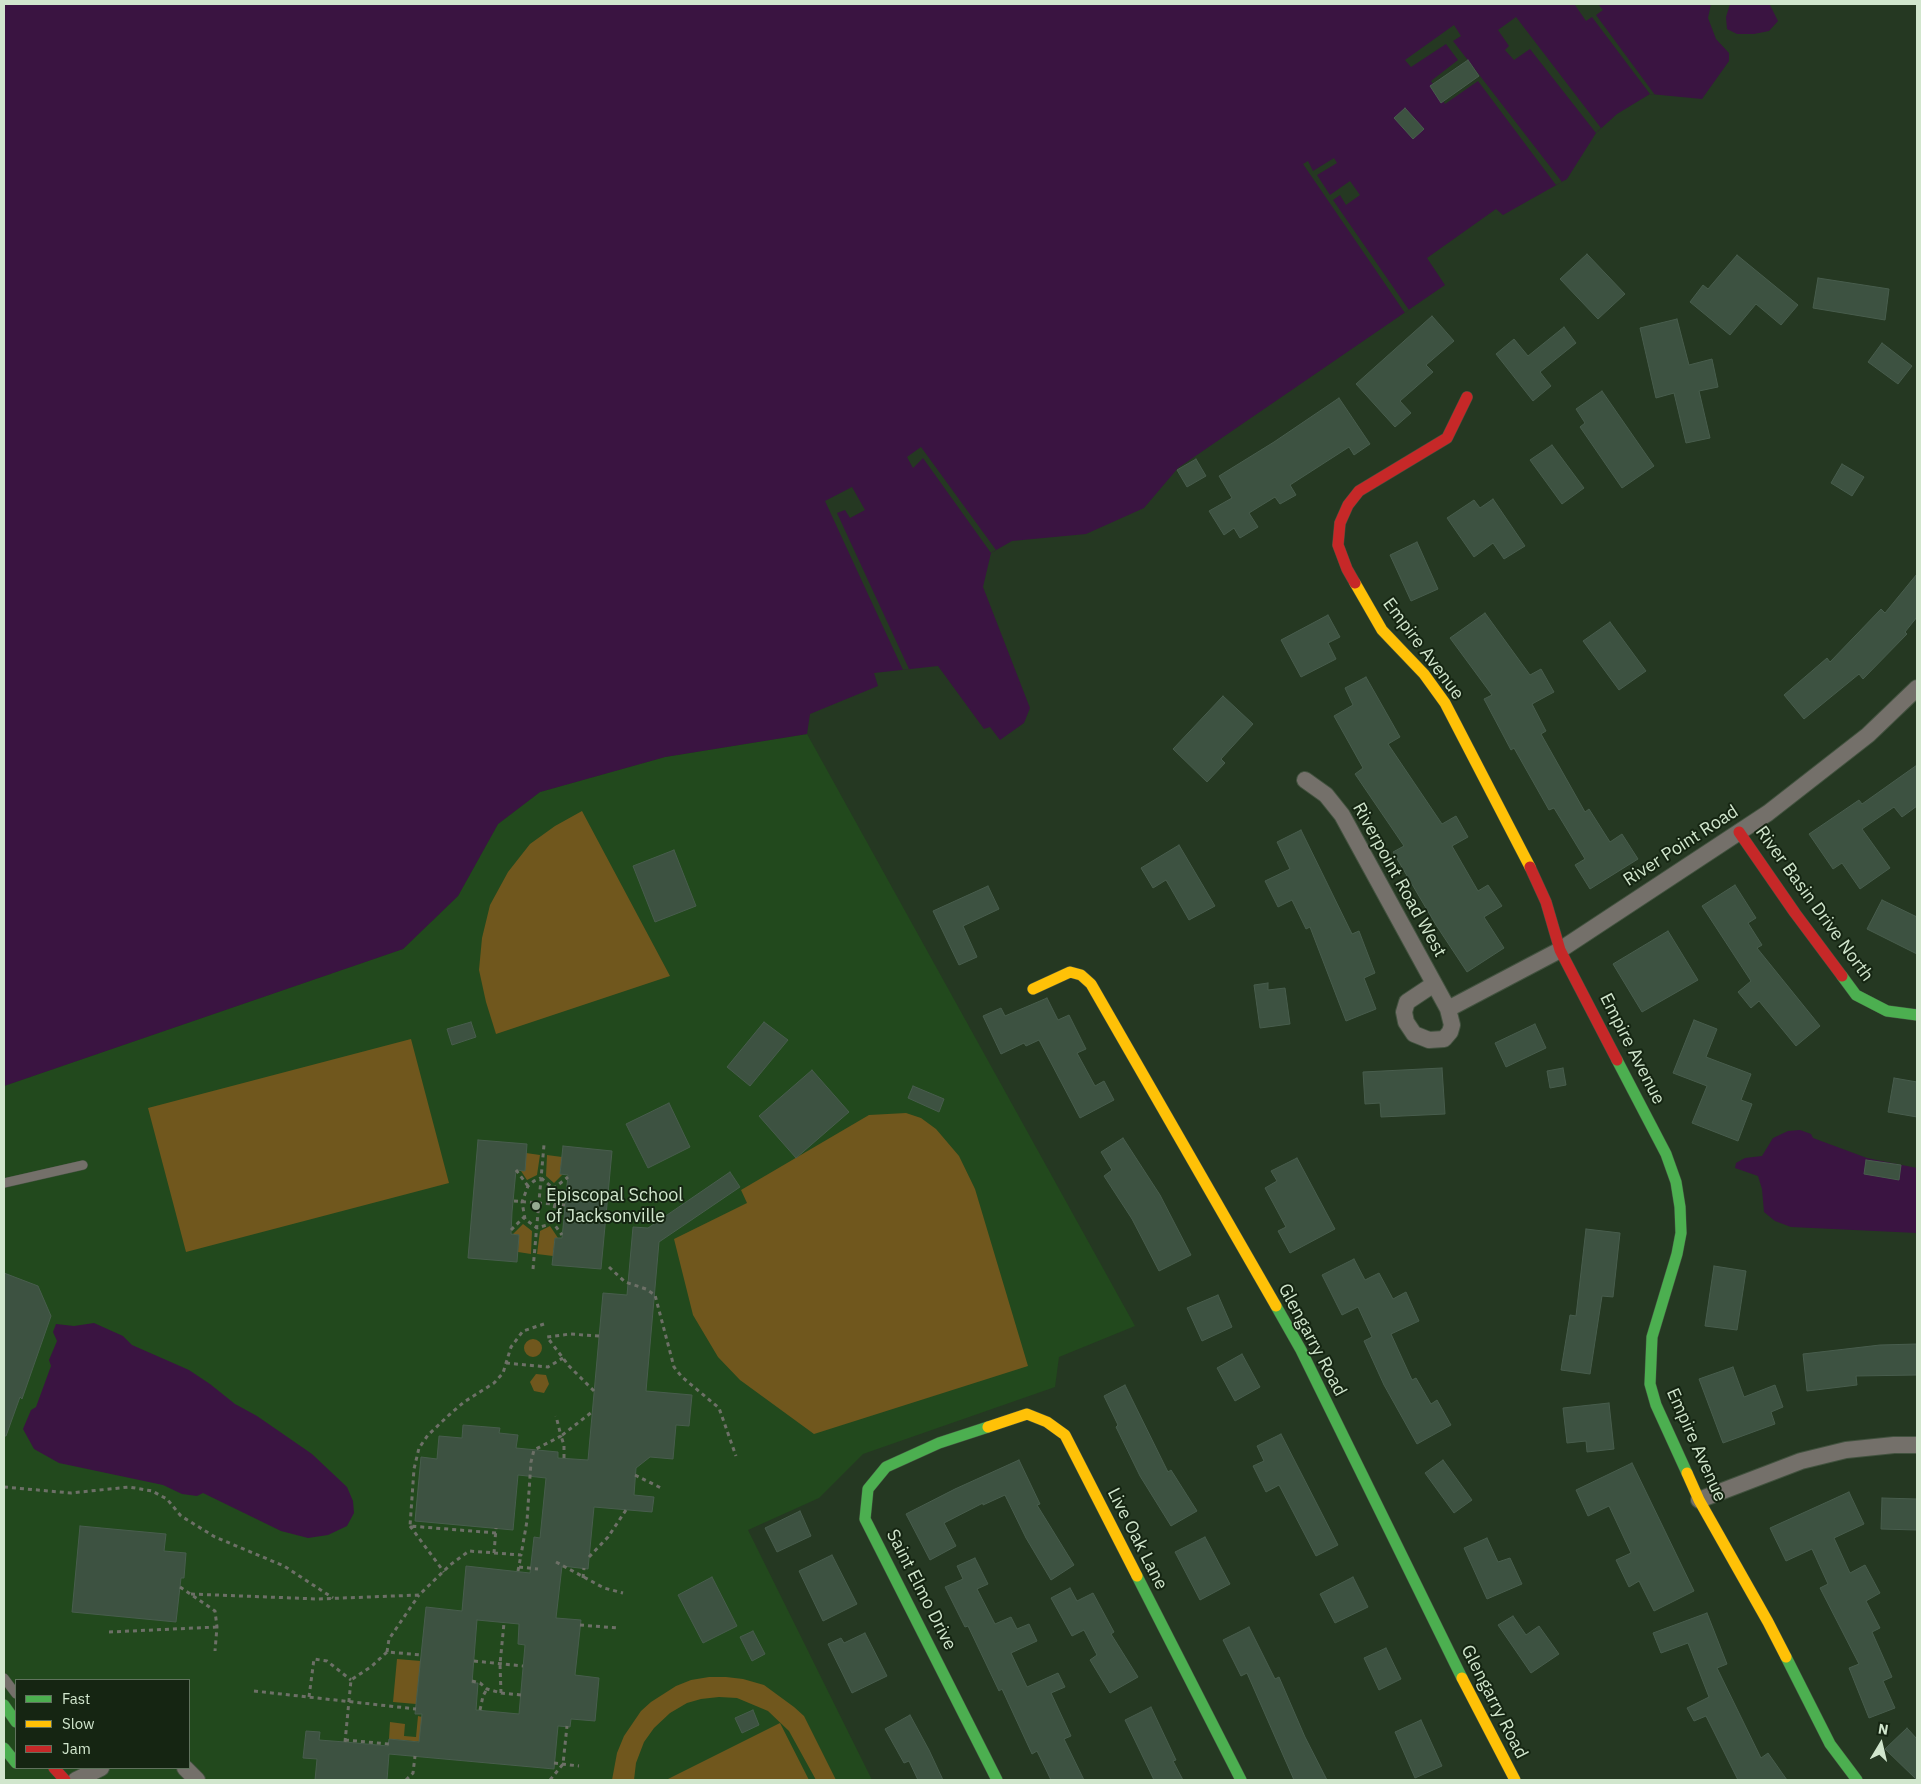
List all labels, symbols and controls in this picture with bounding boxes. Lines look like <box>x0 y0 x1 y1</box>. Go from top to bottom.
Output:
street label: Empire Avenue <box>1378 594 1468 704</box>
street label: Riverpoint Road West <box>1348 799 1450 961</box>
street label: River Point Road <box>1619 801 1743 891</box>
street label: River Basin Drive North <box>1750 822 1878 986</box>
street label: Empire Avenue <box>1595 990 1669 1108</box>
place label: Episcopal School of Jacksonville <box>546 1185 683 1228</box>
marker: Episcopal School of Jacksonville <box>530 1200 542 1212</box>
street label: Glengarry Road <box>1273 1280 1351 1400</box>
street label: Empire Avenue <box>1661 1385 1731 1505</box>
street label: Live Oak Lane <box>1102 1485 1172 1593</box>
street label: Saint Elmo Drive <box>881 1526 961 1654</box>
street label: Glengarry Road <box>1456 1642 1532 1762</box>
legend <box>15 1679 190 1769</box>
text: Fast <box>62 1689 90 1708</box>
text: Slow <box>62 1714 95 1733</box>
north arrow <box>1856 1719 1906 1769</box>
text: N <box>1877 1720 1890 1739</box>
text: Jam <box>62 1739 91 1758</box>

